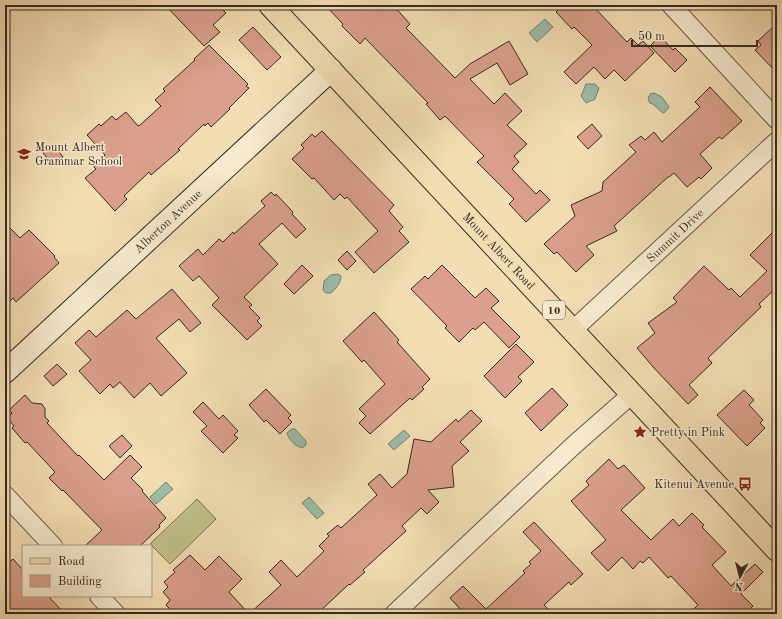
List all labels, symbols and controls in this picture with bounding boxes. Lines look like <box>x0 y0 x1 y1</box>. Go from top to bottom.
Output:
scale bar <box>632 22 757 48</box>
text: 50 m <box>638 30 665 43</box>
place label: Mount Albert Grammar School <box>35 142 122 168</box>
school or university icon: Mount Albert Grammar School <box>16 146 32 162</box>
street label: Alberton Avenue <box>132 188 205 256</box>
street label: Summit Drive <box>645 207 707 265</box>
street label: Mount Albert Road <box>460 211 537 292</box>
road number: 10 <box>543 301 565 319</box>
place icon: Pretty in Pink <box>632 424 648 440</box>
place label: Pretty in Pink <box>651 427 725 439</box>
bus stop icon: Kitenui Avenue <box>737 476 753 492</box>
place label: Kitenui Avenue <box>654 479 734 491</box>
legend <box>22 545 152 597</box>
text: Road <box>58 556 85 568</box>
north arrow <box>720 557 760 597</box>
text: Building <box>58 576 102 588</box>
text: N <box>734 579 744 591</box>

